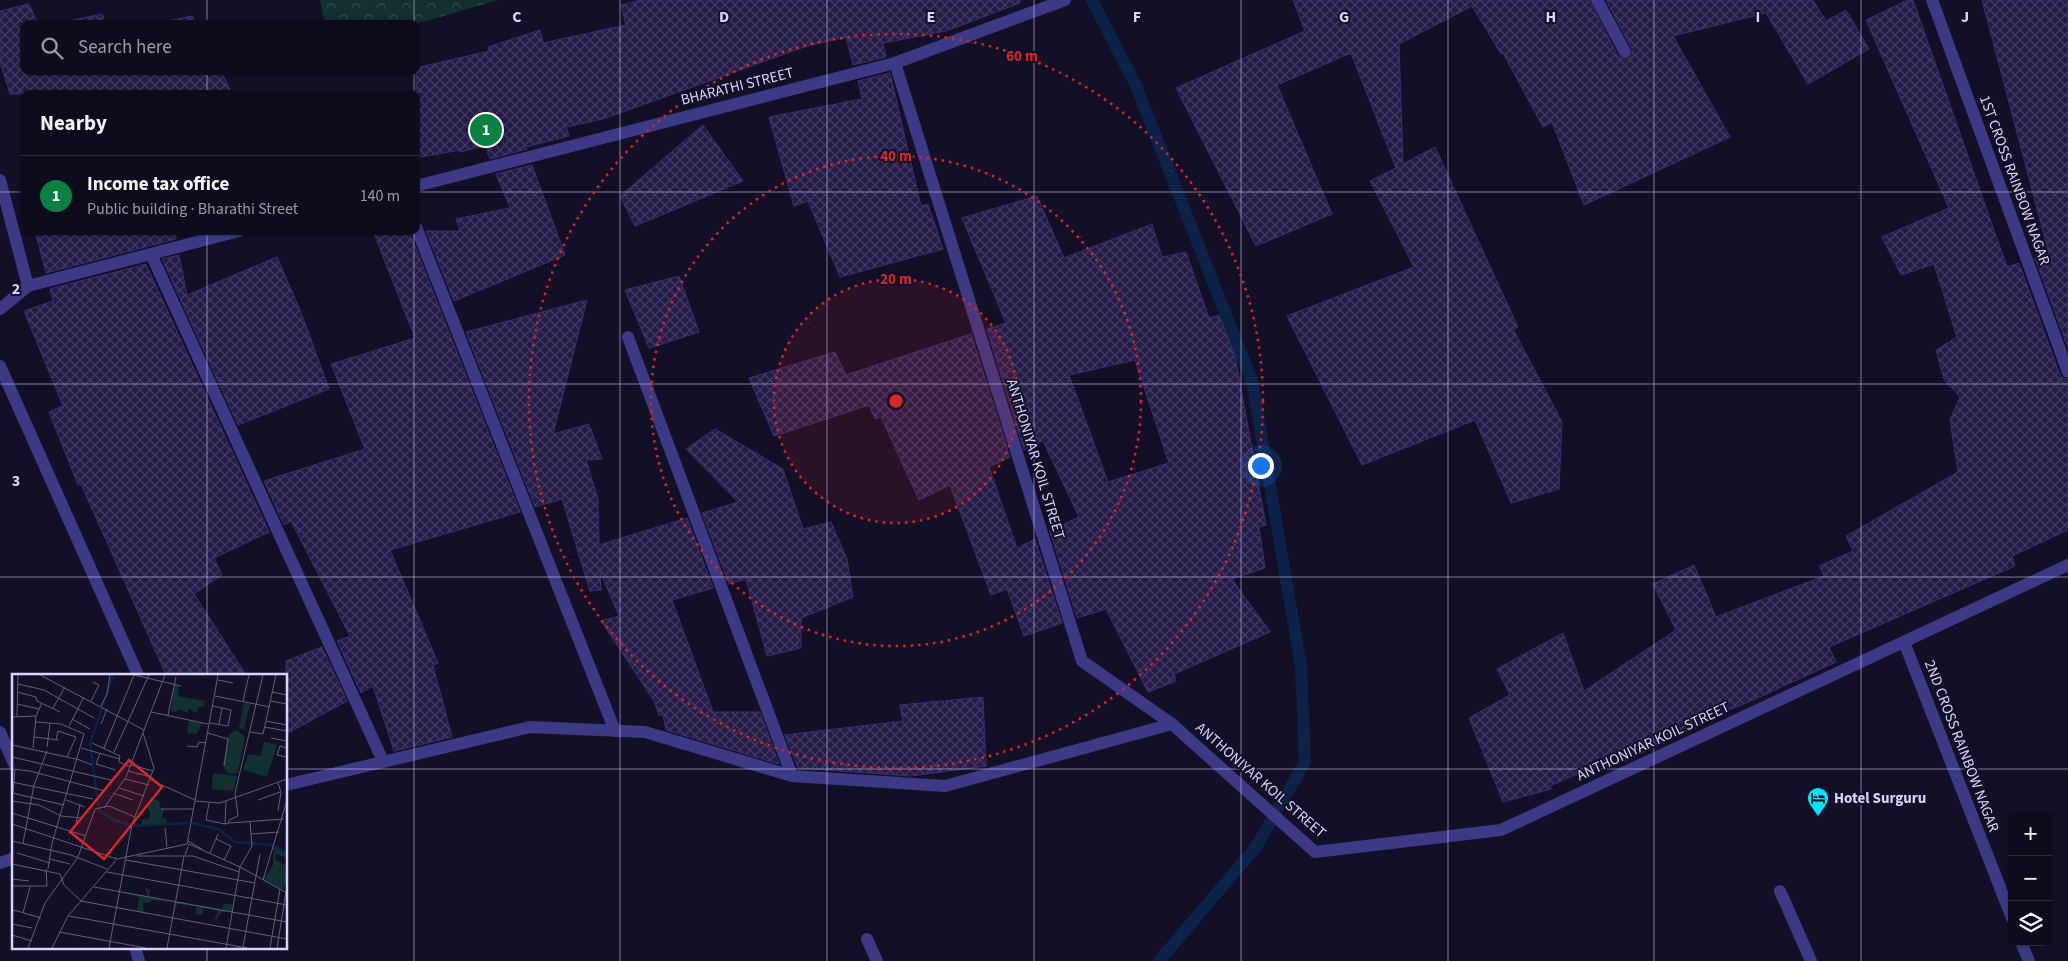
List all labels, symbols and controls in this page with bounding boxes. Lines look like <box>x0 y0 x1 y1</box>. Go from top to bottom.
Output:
text: C <box>512 6 522 28</box>
text: D <box>719 6 729 28</box>
text: E <box>927 6 935 28</box>
text: F <box>1133 6 1141 28</box>
text: G <box>1339 6 1349 28</box>
text: H <box>1546 6 1556 28</box>
text: I <box>1756 6 1760 28</box>
text: J <box>1961 6 1969 28</box>
search box <box>20 20 420 75</box>
icon: search <box>38 34 66 62</box>
text: Search here <box>78 34 172 61</box>
text: 60 m <box>1006 46 1038 67</box>
street label: BHARATHI STREET <box>679 62 796 111</box>
street label: 1ST CROSS RAINBOW NAGAR <box>1974 92 2055 268</box>
text: Nearby <box>40 108 107 138</box>
pin: 1 <box>470 111 502 149</box>
text: 40 m <box>880 146 912 167</box>
text: Income tax office <box>87 171 229 198</box>
text: 1 <box>52 185 60 207</box>
text: 140 m <box>360 185 400 207</box>
text: Public building · Bharathi Street <box>87 198 298 220</box>
text: 20 m <box>880 269 912 290</box>
text: 2 <box>12 278 20 300</box>
street label: ANTHONIYAR KOIL STREET <box>1001 376 1070 542</box>
centre of rings <box>887 392 905 410</box>
your location <box>1248 453 1274 479</box>
text: 3 <box>12 470 20 492</box>
street label: 2ND CROSS RAINBOW NAGAR <box>1919 657 2004 836</box>
inset map <box>12 674 288 948</box>
street label: ANTHONIYAR KOIL STREET <box>1573 697 1733 786</box>
street label: ANTHONIYAR KOIL STREET <box>1191 718 1330 843</box>
hotel icon: Hotel Surguru <box>1806 786 1830 817</box>
place label: Hotel Surguru <box>1834 788 1926 809</box>
map controls <box>2008 811 2053 946</box>
button: + <box>2008 811 2053 856</box>
button: − <box>2008 856 2053 901</box>
button: layers <box>2008 901 2053 946</box>

